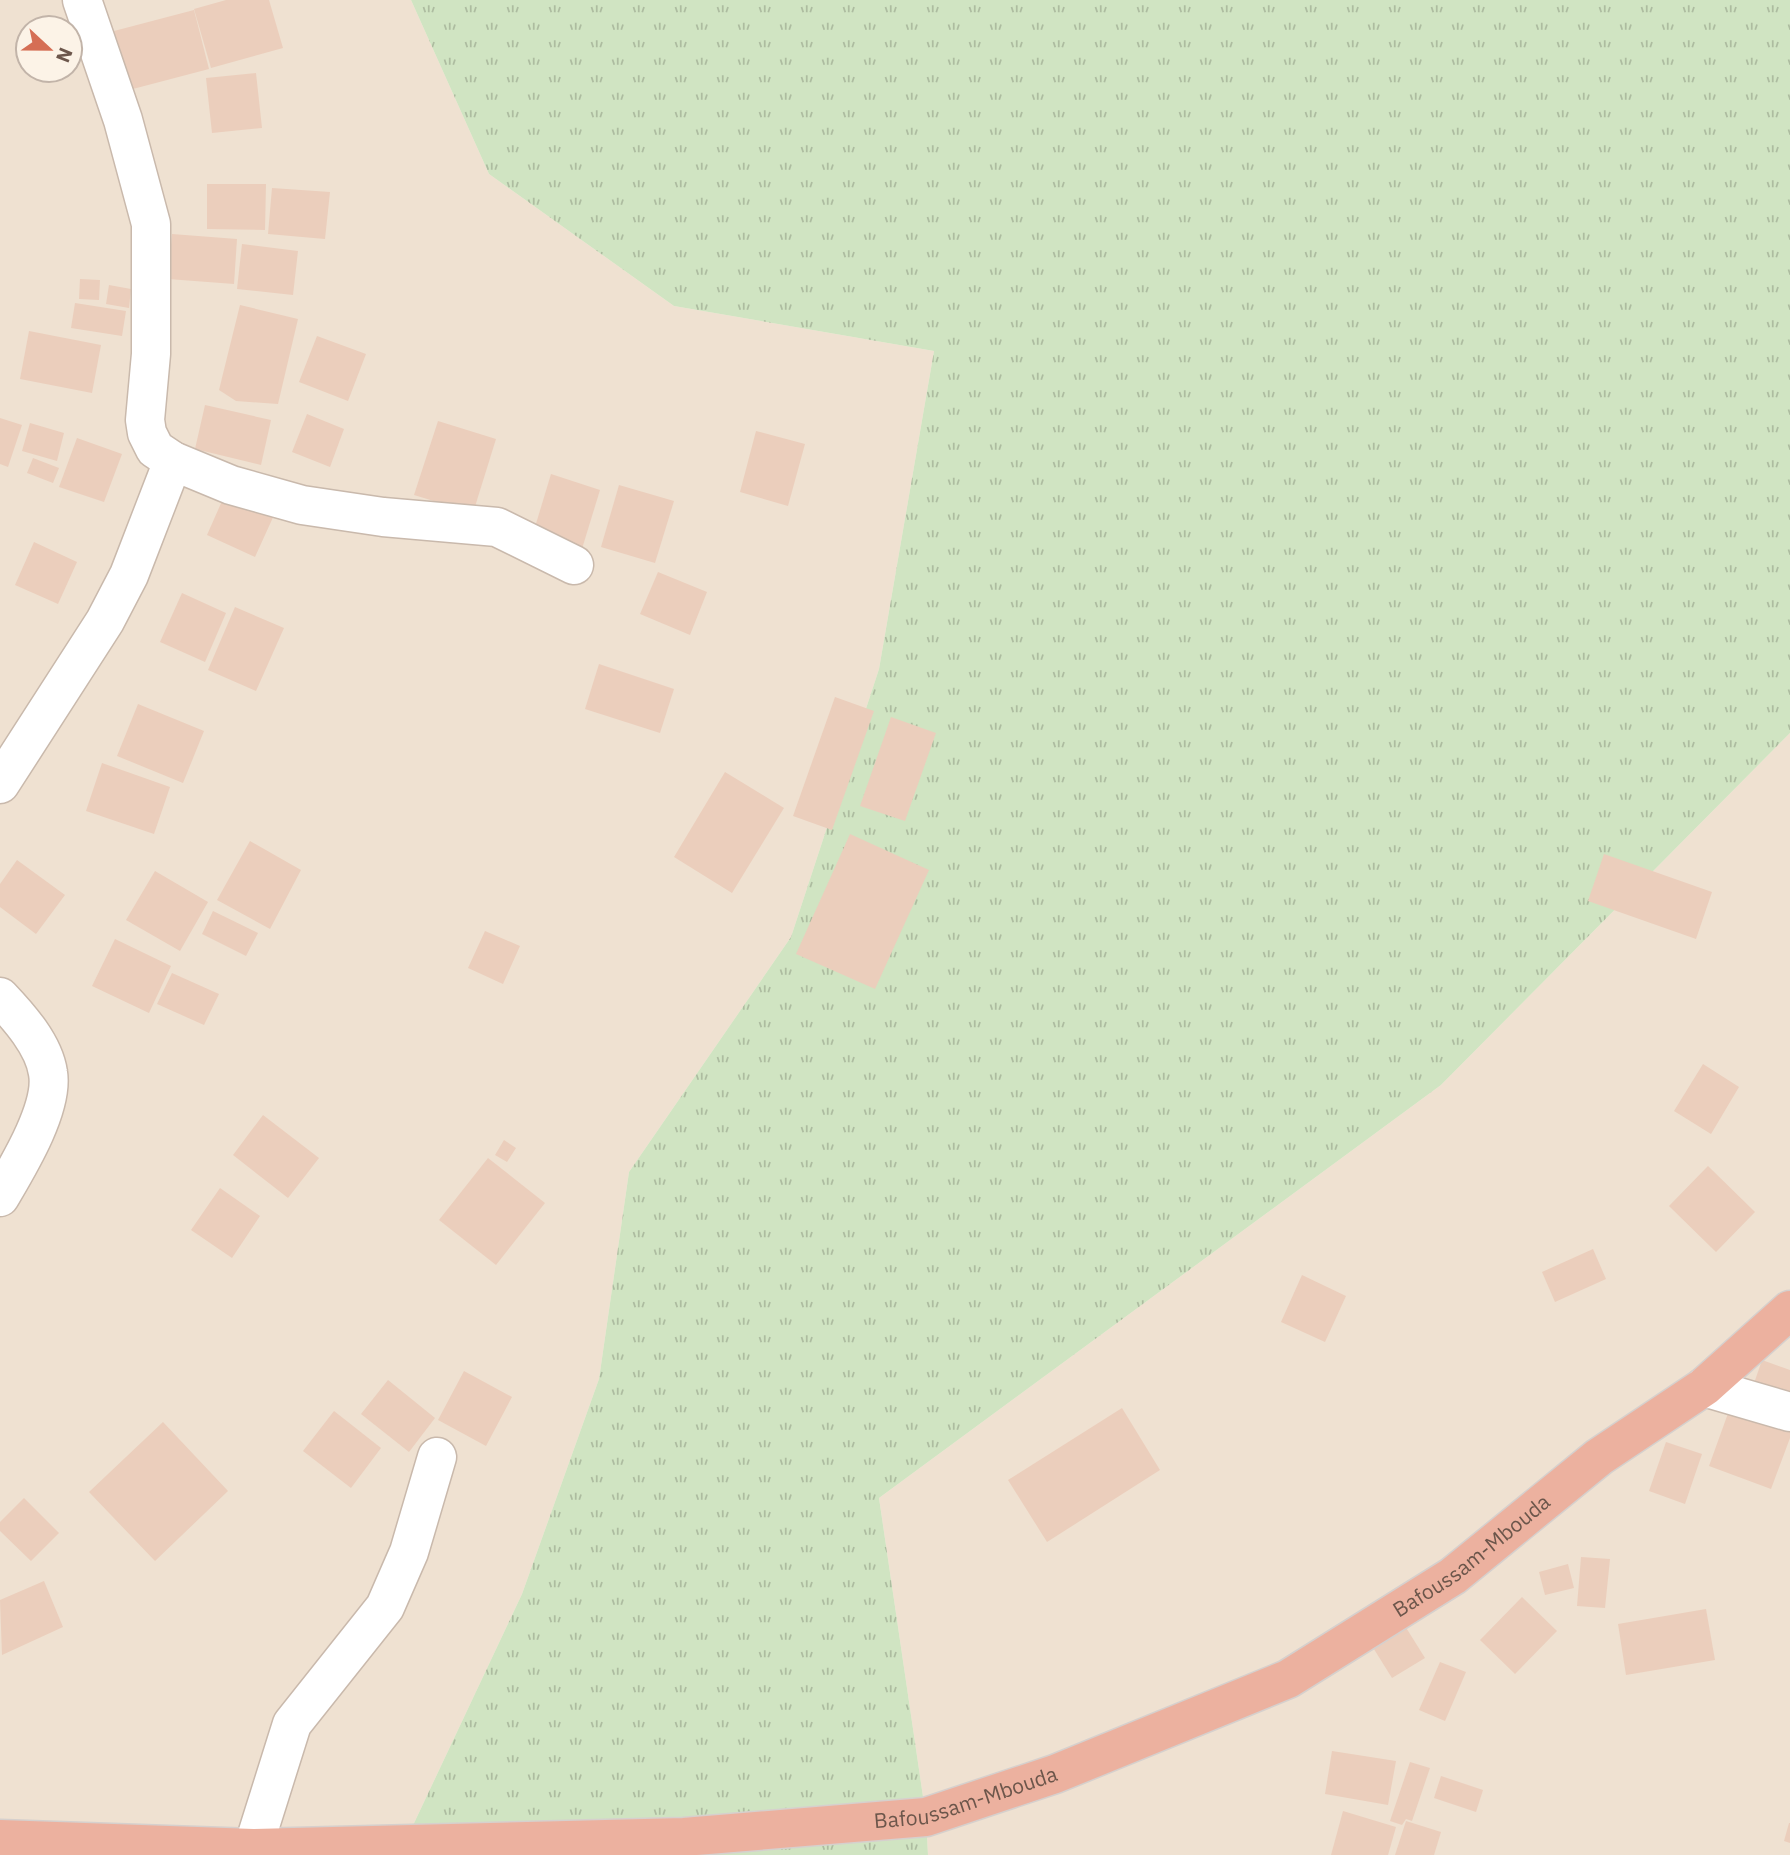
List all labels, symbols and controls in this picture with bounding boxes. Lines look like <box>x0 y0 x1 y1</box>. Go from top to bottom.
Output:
north arrow <box>14 14 84 84</box>
text: N <box>51 44 78 66</box>
street label: Bafoussam-Mbouda <box>1387 1487 1556 1623</box>
street label: Bafoussam-Mbouda <box>873 1759 1061 1834</box>

